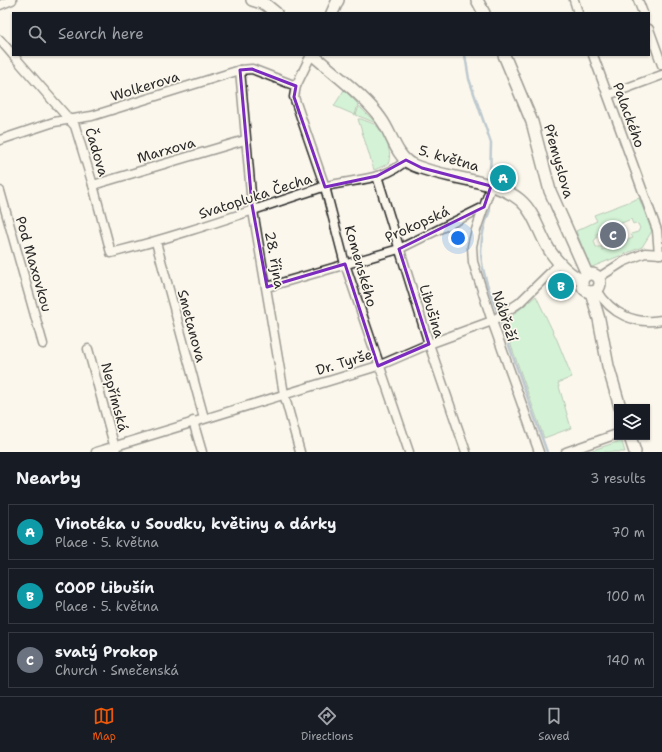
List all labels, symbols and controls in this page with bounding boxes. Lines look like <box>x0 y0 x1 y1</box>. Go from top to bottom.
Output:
search box <box>12 12 650 56</box>
icon: search <box>26 23 48 45</box>
text: Search here <box>58 24 144 44</box>
street label: Wolkerova <box>108 67 182 105</box>
street label: Palackého <box>609 80 649 150</box>
street label: Přemyslova <box>540 122 578 200</box>
street label: Čadova <box>81 125 113 179</box>
street label: Marxova <box>135 133 198 167</box>
street label: 5. května <box>417 141 482 175</box>
pin: A <box>490 163 516 193</box>
street label: Svatopluka Čecha <box>196 169 314 223</box>
street label: Prokopská <box>382 202 452 246</box>
street label: Pod Maxovkou <box>12 214 56 314</box>
pin: C <box>600 220 626 250</box>
street label: Komenského <box>341 223 381 309</box>
your location <box>448 228 468 248</box>
street label: 28. října <box>261 230 289 290</box>
pin: B <box>548 271 574 301</box>
street label: Libušina <box>415 282 449 340</box>
street label: Smetanova <box>174 288 210 365</box>
street label: Nábřeží <box>488 288 522 344</box>
street label: Dr. Tyrše <box>314 345 375 379</box>
street label: Nepřímská <box>97 360 133 434</box>
map controls <box>614 404 650 440</box>
button: layers <box>614 404 650 440</box>
text: Nearby <box>16 467 81 489</box>
text: 3 results <box>590 470 646 487</box>
text: Vinotéka u Soudku, květiny a dárky <box>55 514 336 534</box>
text: A <box>25 524 35 541</box>
text: 70 m <box>611 524 645 541</box>
text: Place · 5. května <box>55 534 159 551</box>
text: COOP Libušín <box>55 578 154 598</box>
text: B <box>26 588 34 605</box>
text: 100 m <box>606 588 645 605</box>
text: Place · 5. května <box>55 598 159 615</box>
text: svatý Prokop <box>55 642 158 662</box>
text: C <box>26 652 34 669</box>
text: 140 m <box>606 652 645 669</box>
text: Church · Smečenská <box>55 662 179 679</box>
tab: Map <box>92 705 116 744</box>
tab: Directions <box>301 705 353 744</box>
tab: Saved <box>538 705 570 744</box>

